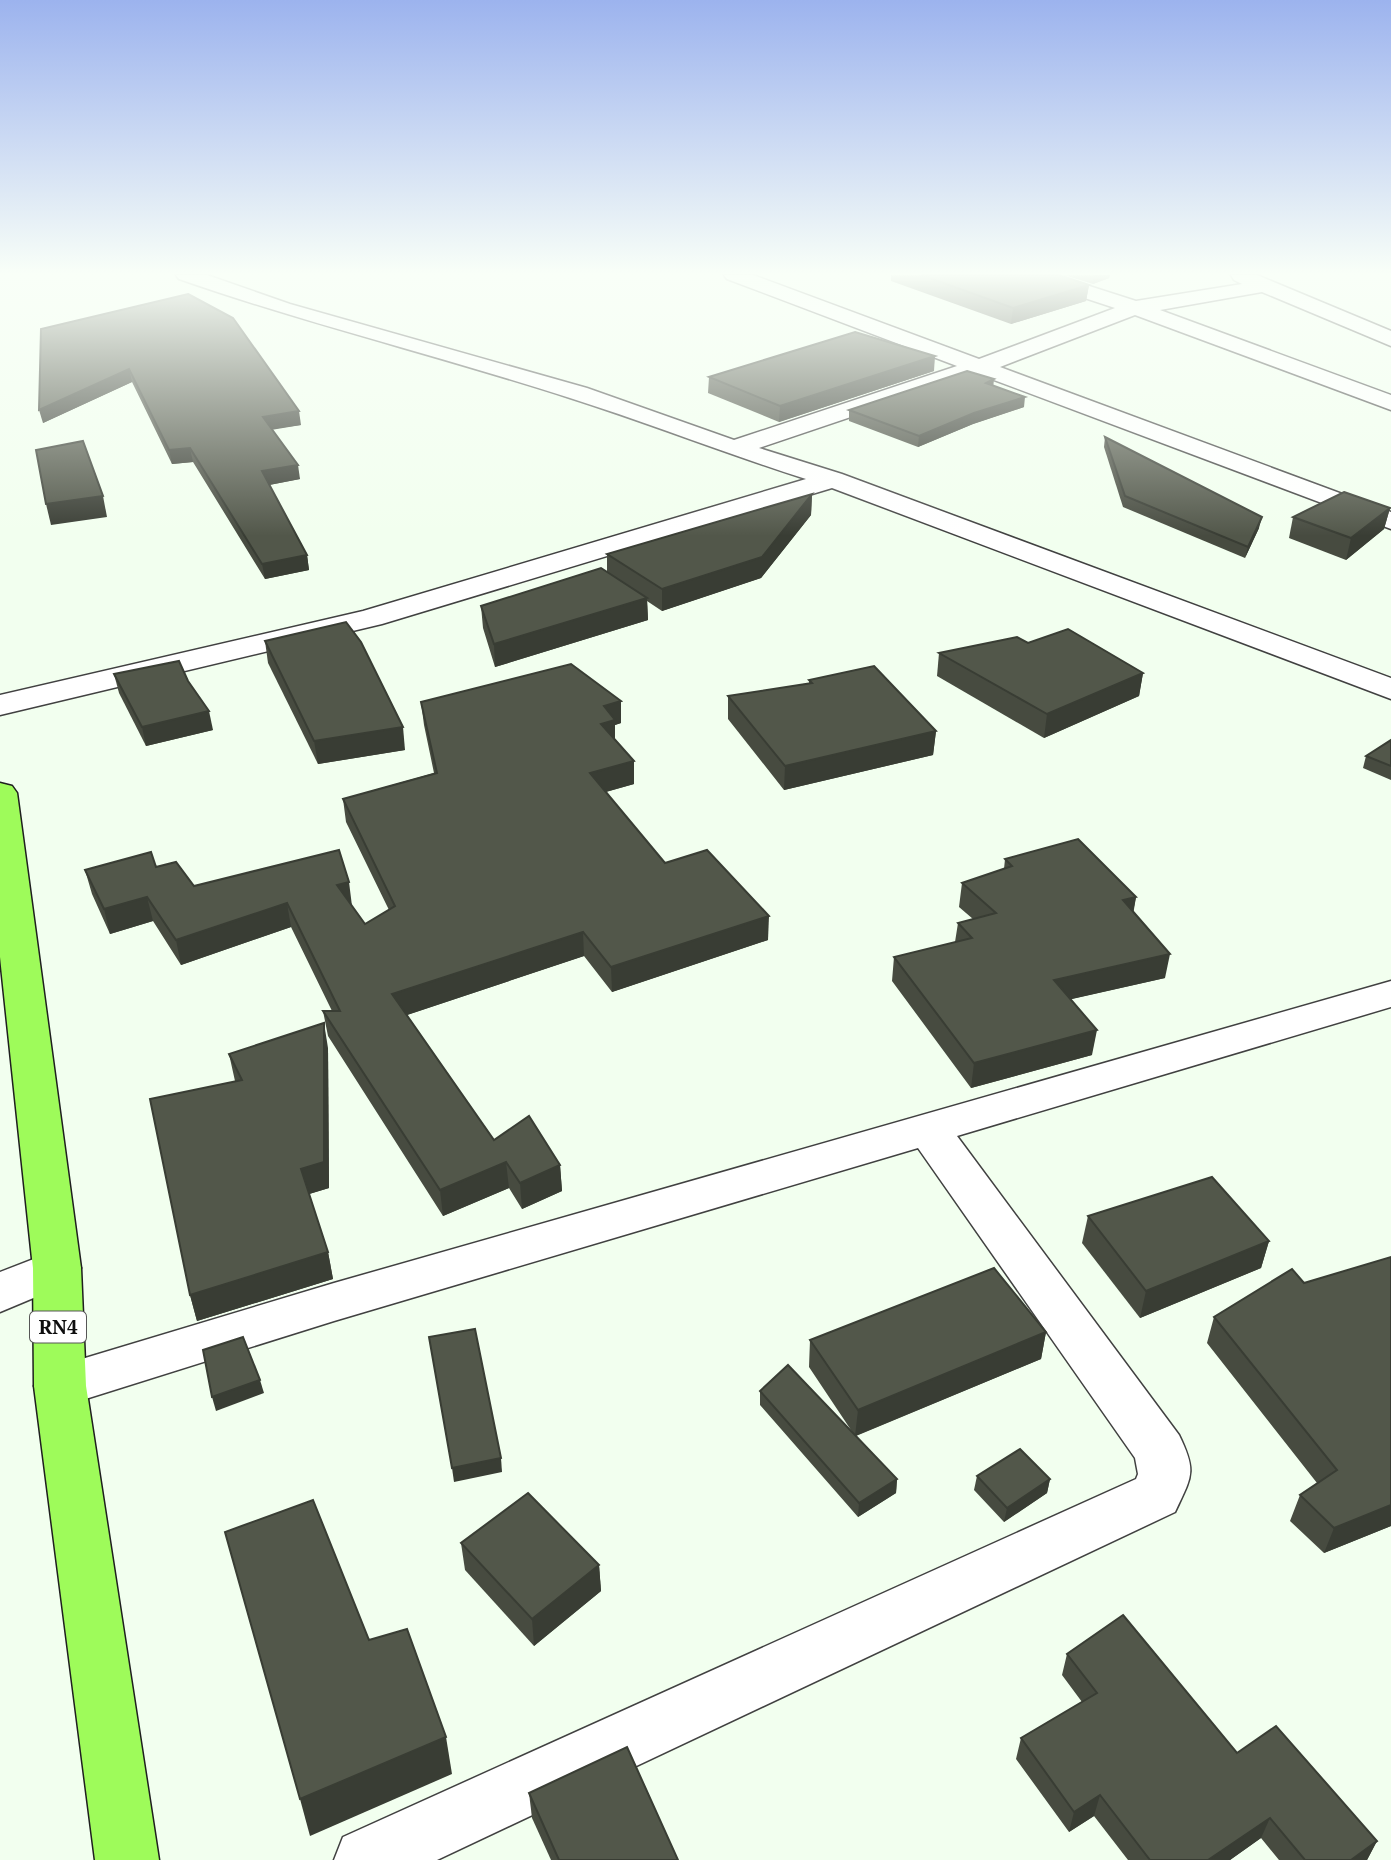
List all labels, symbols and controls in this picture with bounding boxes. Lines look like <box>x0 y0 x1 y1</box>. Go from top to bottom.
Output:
road number: RN4 <box>30 1312 86 1343</box>

